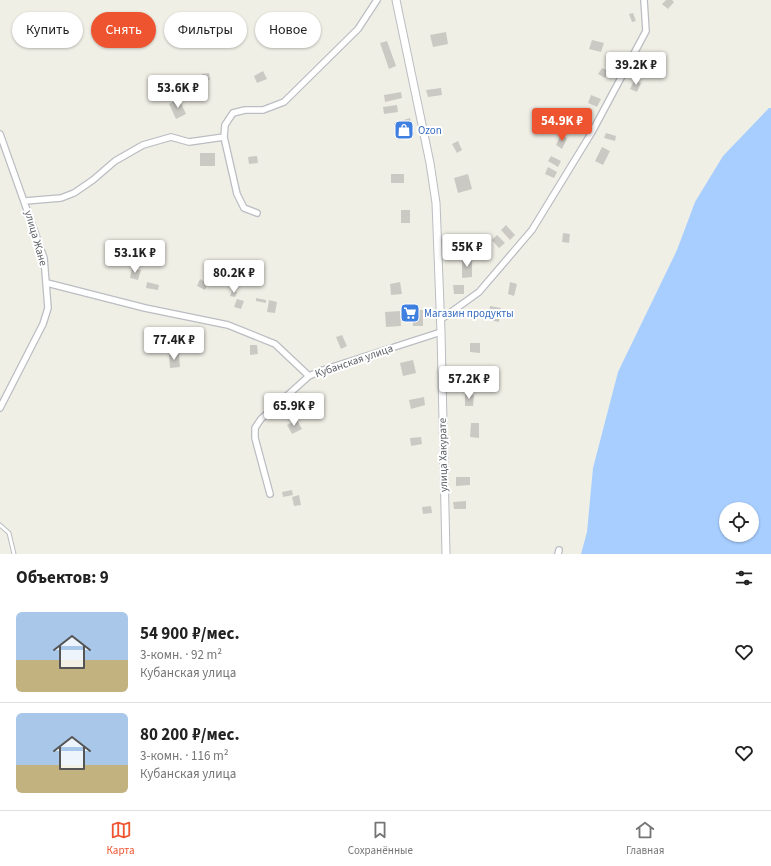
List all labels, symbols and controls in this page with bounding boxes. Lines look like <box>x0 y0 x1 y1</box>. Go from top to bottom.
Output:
chip: Купить <box>12 12 83 48</box>
chip: Снять <box>91 12 156 48</box>
chip: Фильтры <box>164 12 247 48</box>
chip: Новое <box>255 12 321 48</box>
pin: 39.2K ₽ <box>599 52 673 86</box>
text: 39.2K ₽ <box>615 56 657 74</box>
pin: 53.6K ₽ <box>141 75 215 109</box>
text: 53.6K ₽ <box>157 79 199 97</box>
pin: 54.9K ₽ <box>525 108 599 142</box>
text: 54.9K ₽ <box>541 112 583 130</box>
shop icon: Ozon <box>393 119 415 141</box>
place label: Ozon <box>418 123 442 138</box>
street label: улица Жане <box>21 208 51 268</box>
pin: 55K ₽ <box>439 234 495 268</box>
text: 55K ₽ <box>451 238 483 256</box>
pin: 53.1K ₽ <box>98 240 172 274</box>
text: 53.1K ₽ <box>114 244 156 262</box>
pin: 80.2K ₽ <box>197 260 271 294</box>
text: 80.2K ₽ <box>213 264 255 282</box>
supermarket icon: Магазин продукты <box>399 302 421 324</box>
place label: Магазин продукты <box>424 306 514 321</box>
pin: 77.4K ₽ <box>137 327 211 361</box>
text: 77.4K ₽ <box>153 331 195 349</box>
street label: Кубанская улица <box>313 341 395 381</box>
pin: 57.2K ₽ <box>432 366 506 400</box>
text: 57.2K ₽ <box>448 370 490 388</box>
pin: 65.9K ₽ <box>257 393 331 427</box>
text: 65.9K ₽ <box>273 397 315 415</box>
street label: улица Хакурате <box>435 417 451 492</box>
map controls <box>719 502 759 542</box>
button: locate <box>719 502 759 542</box>
text: Объектов: 9 <box>16 566 109 590</box>
icon: filters <box>733 567 755 589</box>
text: 54 900 ₽/мес. <box>140 622 239 646</box>
icon: home <box>48 628 96 676</box>
icon: heart <box>733 641 755 663</box>
text: 3-комн. · 92 m² <box>140 646 222 664</box>
text: Кубанская улица <box>140 664 236 682</box>
text: 80 200 ₽/мес. <box>140 723 239 747</box>
icon: home <box>48 729 96 777</box>
icon: heart <box>733 742 755 764</box>
text: 3-комн. · 116 m² <box>140 747 229 765</box>
text: Кубанская улица <box>140 765 236 783</box>
tab: Карта <box>106 819 135 858</box>
tab: Сохранённые <box>348 819 413 858</box>
tab: Главная <box>626 819 665 858</box>

